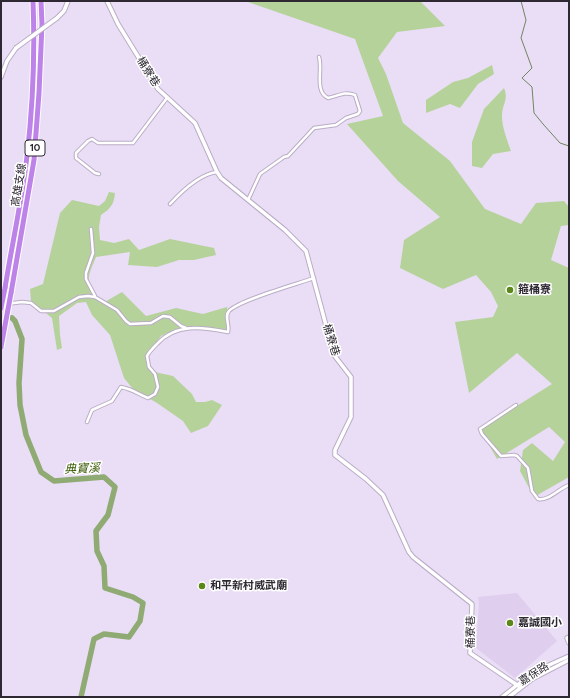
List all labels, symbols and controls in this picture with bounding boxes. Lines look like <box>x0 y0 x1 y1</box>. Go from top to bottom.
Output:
street label: 桶寮巷 <box>134 55 162 89</box>
road number: 10 <box>25 140 45 156</box>
street label: 高雄支線 <box>9 162 29 208</box>
place label: 箍桶寮 <box>518 283 551 297</box>
marker: 箍桶寮 <box>505 285 515 295</box>
street label: 桶寮巷 <box>320 322 342 358</box>
water label: 典寶溪 <box>64 461 100 477</box>
place label: 和平新村威武廟 <box>210 579 287 593</box>
marker: 和平新村威武廟 <box>197 581 207 591</box>
street label: 桶寮巷 <box>464 615 478 649</box>
place label: 嘉誠國小 <box>518 616 562 630</box>
marker: 嘉誠國小 <box>505 618 515 628</box>
street label: 嘉保路 <box>517 660 551 688</box>

